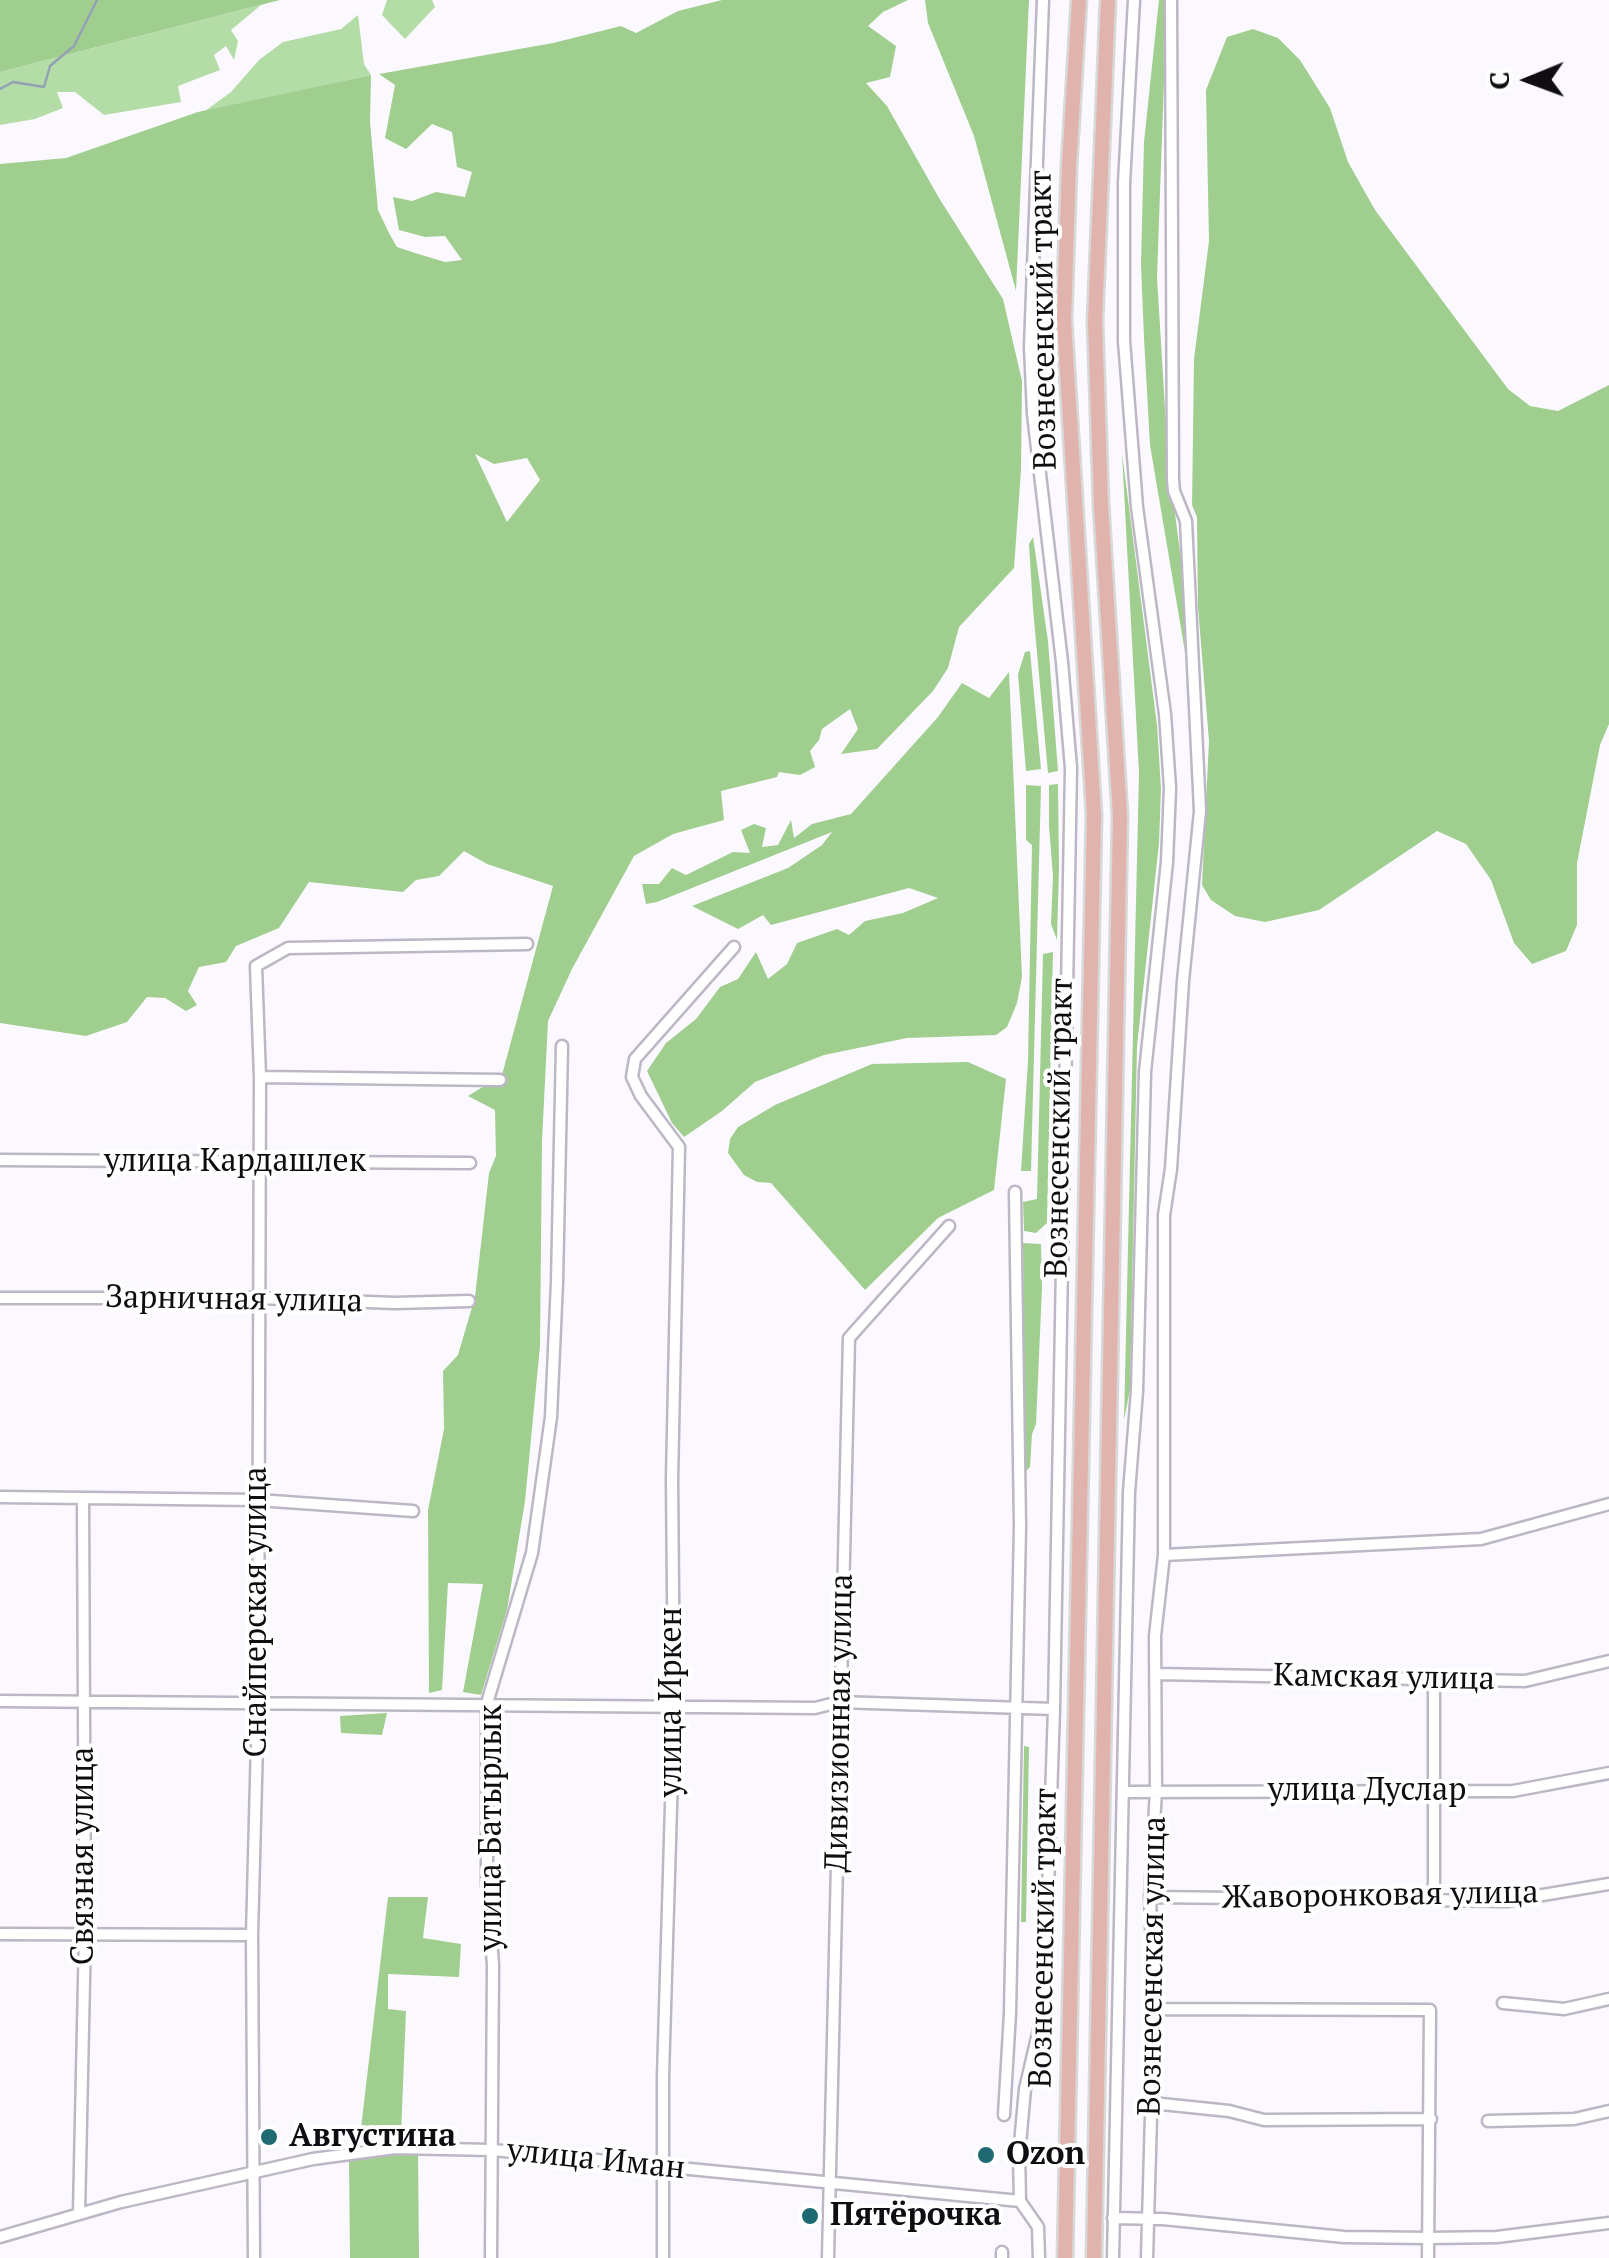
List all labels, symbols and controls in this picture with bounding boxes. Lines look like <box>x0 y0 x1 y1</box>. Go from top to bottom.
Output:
north arrow <box>1479 30 1579 130</box>
text: С <box>1480 71 1517 90</box>
street label: Вознесенский тракт <box>1022 169 1066 471</box>
street label: Вознесенский тракт <box>1038 977 1082 1279</box>
street label: улица Кардашлек <box>104 1143 366 1181</box>
street label: Зарничная улица <box>105 1279 363 1321</box>
street label: Снайперская улица <box>238 1466 276 1758</box>
street label: Дивизионная улица <box>818 1573 862 1873</box>
street label: улица Иркен <box>653 1607 691 1797</box>
street label: Камская улица <box>1273 1657 1495 1699</box>
street label: улица Батырлык <box>473 1705 511 1951</box>
street label: Связная улица <box>65 1747 103 1965</box>
street label: улица Дуслар <box>1268 1772 1466 1810</box>
street label: Вознесенский тракт <box>1022 1787 1066 2089</box>
street label: Вознесенская улица <box>1131 1816 1175 2116</box>
street label: Жаворонковая улица <box>1221 1874 1539 1918</box>
place label: Августина <box>289 2118 456 2156</box>
marker: Августина <box>258 2126 280 2148</box>
street label: улица Иман <box>505 2132 687 2188</box>
place label: Ozon <box>1006 2136 1085 2174</box>
marker: Ozon <box>975 2144 997 2166</box>
place label: Пятёрочка <box>830 2197 1001 2235</box>
marker: Пятёрочка <box>799 2205 821 2227</box>

